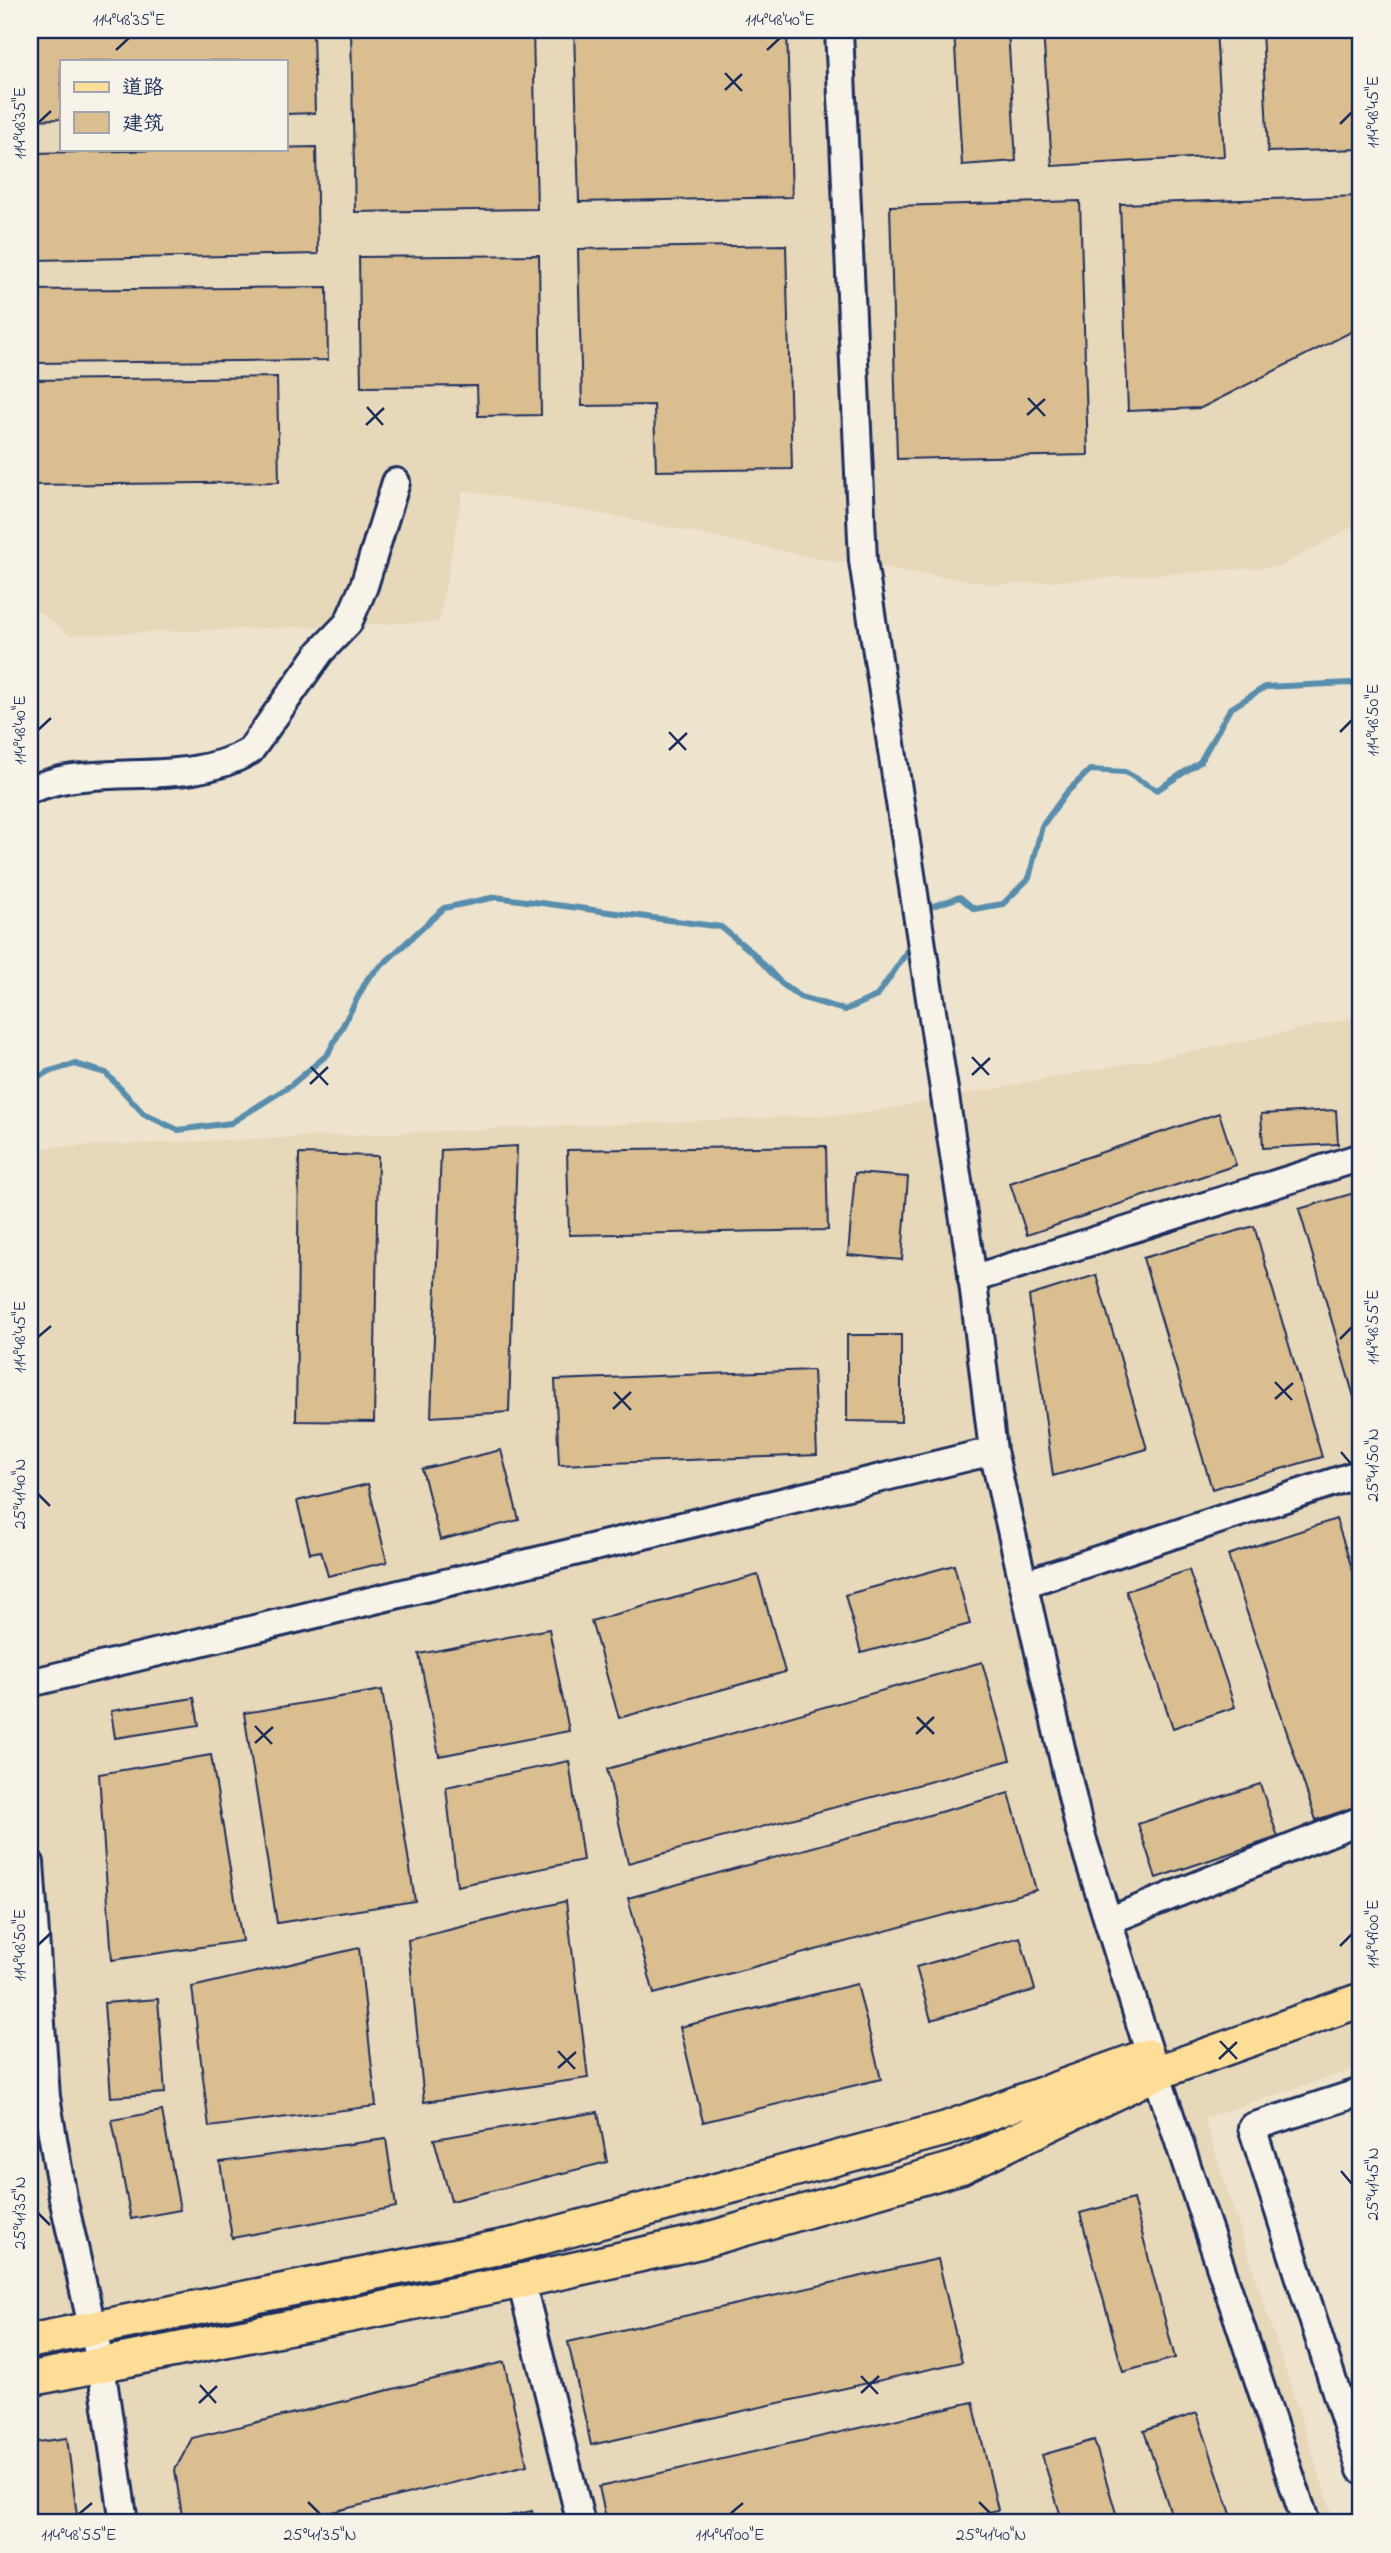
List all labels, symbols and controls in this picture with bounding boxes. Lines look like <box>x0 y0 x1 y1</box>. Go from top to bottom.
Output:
text: 114°48'35"E <box>93 8 165 34</box>
text: 114°48'40"E <box>745 8 815 34</box>
legend <box>60 60 287 150</box>
text: 道路 <box>122 74 164 104</box>
text: 114°48'45"E <box>1361 76 1387 148</box>
text: 114°48'35"E <box>8 87 34 159</box>
text: 建筑 <box>122 110 164 140</box>
text: 114°48'50"E <box>1361 683 1387 756</box>
text: 114°48'40"E <box>8 695 34 765</box>
text: 114°48'55"E <box>1361 1289 1387 1365</box>
text: 114°48'45"E <box>8 1301 34 1373</box>
text: 25°41'50"N <box>1361 1428 1387 1502</box>
text: 25°41'40"N <box>8 1459 34 1529</box>
text: 114°49'00"E <box>1361 1899 1387 1969</box>
text: 114°48'50"E <box>8 1908 34 1981</box>
text: 25°41'45"N <box>1361 2147 1387 2221</box>
text: 25°41'35"N <box>8 2176 34 2250</box>
text: 114°48'55"E <box>41 2523 117 2549</box>
text: 25°41'35"N <box>283 2523 357 2549</box>
text: 114°49'00"E <box>695 2523 765 2549</box>
text: 25°41'40"N <box>956 2523 1026 2549</box>

